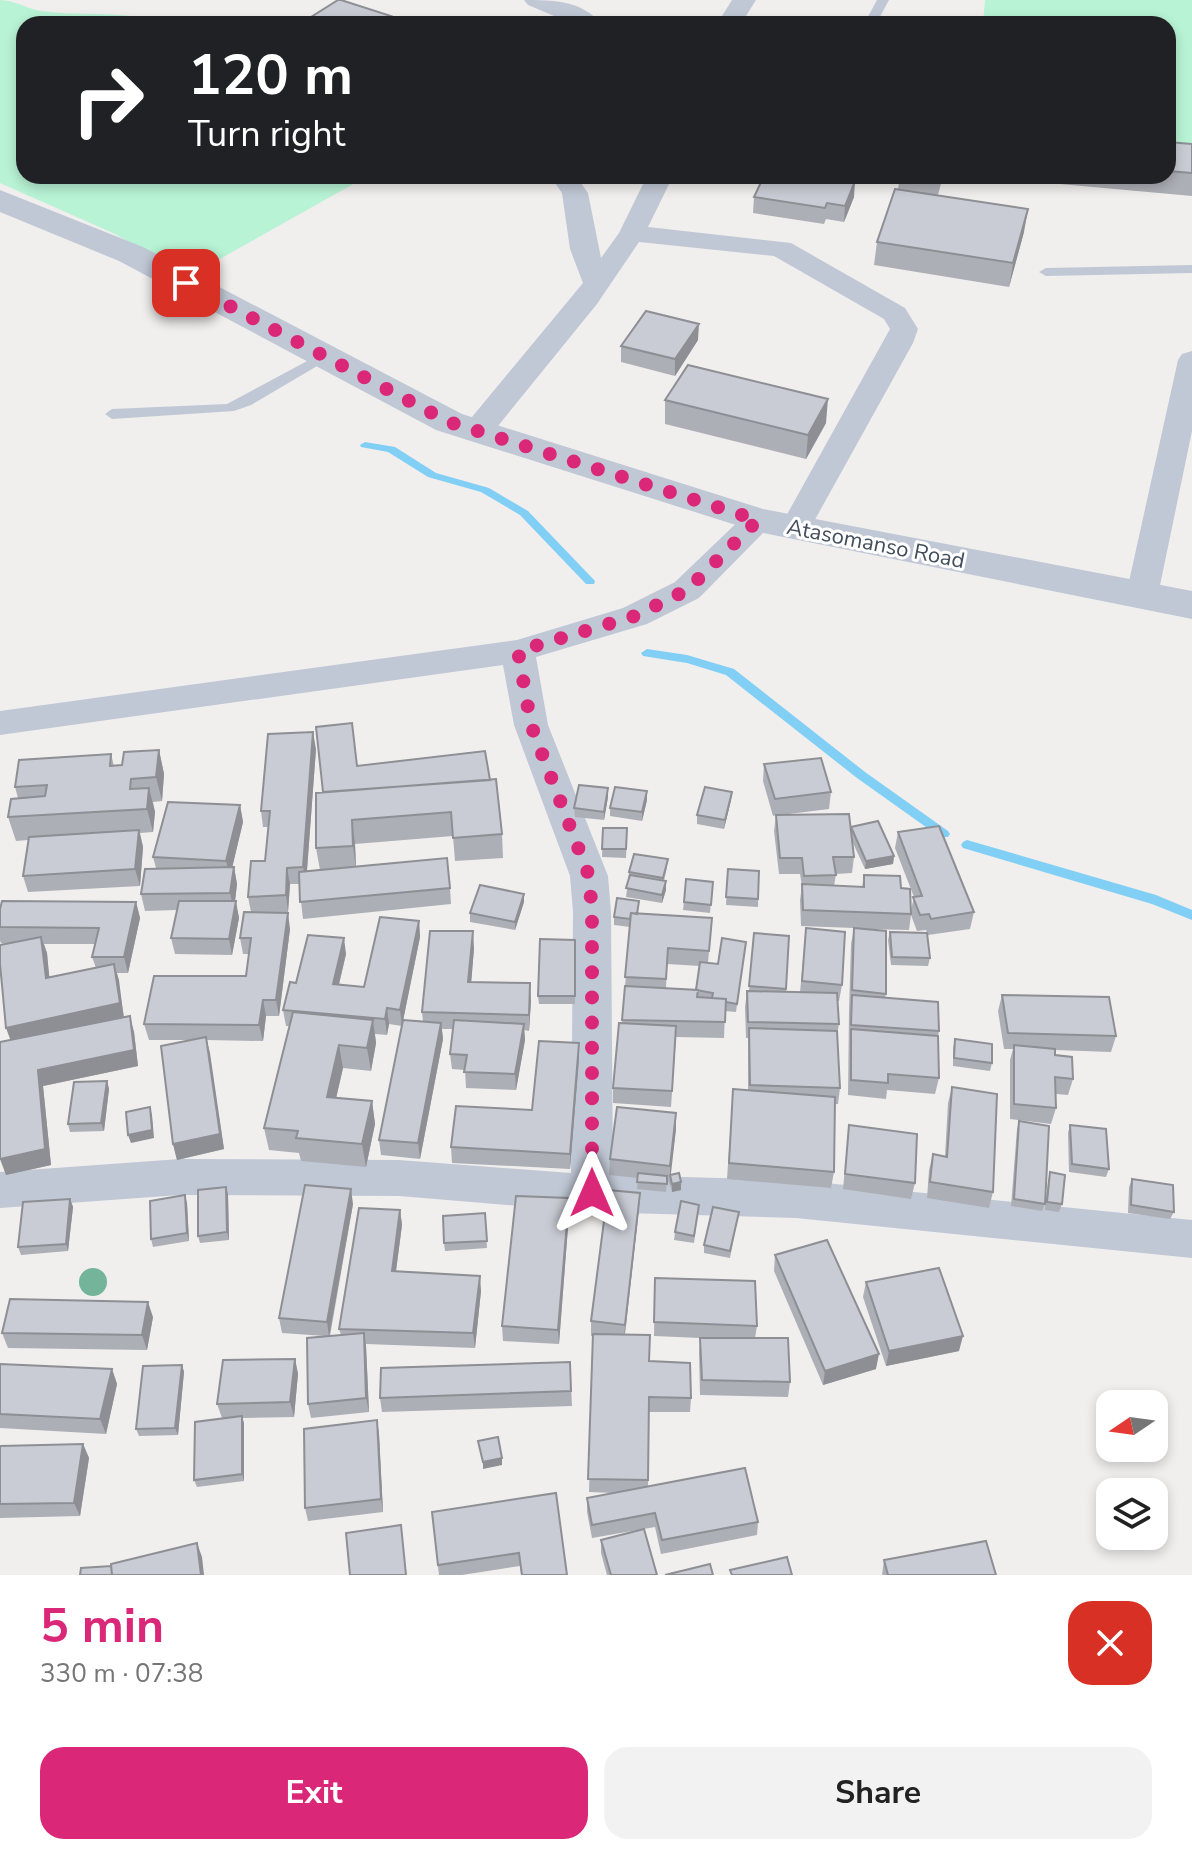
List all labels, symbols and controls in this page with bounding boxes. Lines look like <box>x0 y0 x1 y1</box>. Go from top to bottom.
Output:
text: 120 m <box>188 37 353 114</box>
icon: right <box>56 48 160 152</box>
text: Turn right <box>188 110 345 159</box>
pin <box>152 249 220 317</box>
icon: arrive <box>164 261 208 305</box>
street label: Atasomanso Road <box>784 512 967 576</box>
position arrow <box>550 1151 634 1235</box>
north arrow <box>1096 1390 1168 1462</box>
map controls <box>1096 1390 1168 1550</box>
button: layers <box>1096 1478 1168 1550</box>
text: 5 min <box>40 1593 164 1659</box>
button: close <box>1068 1601 1152 1685</box>
text: 330 m · 07:38 <box>40 1656 203 1691</box>
button: Exit <box>40 1747 588 1839</box>
button: Share <box>604 1747 1152 1839</box>

